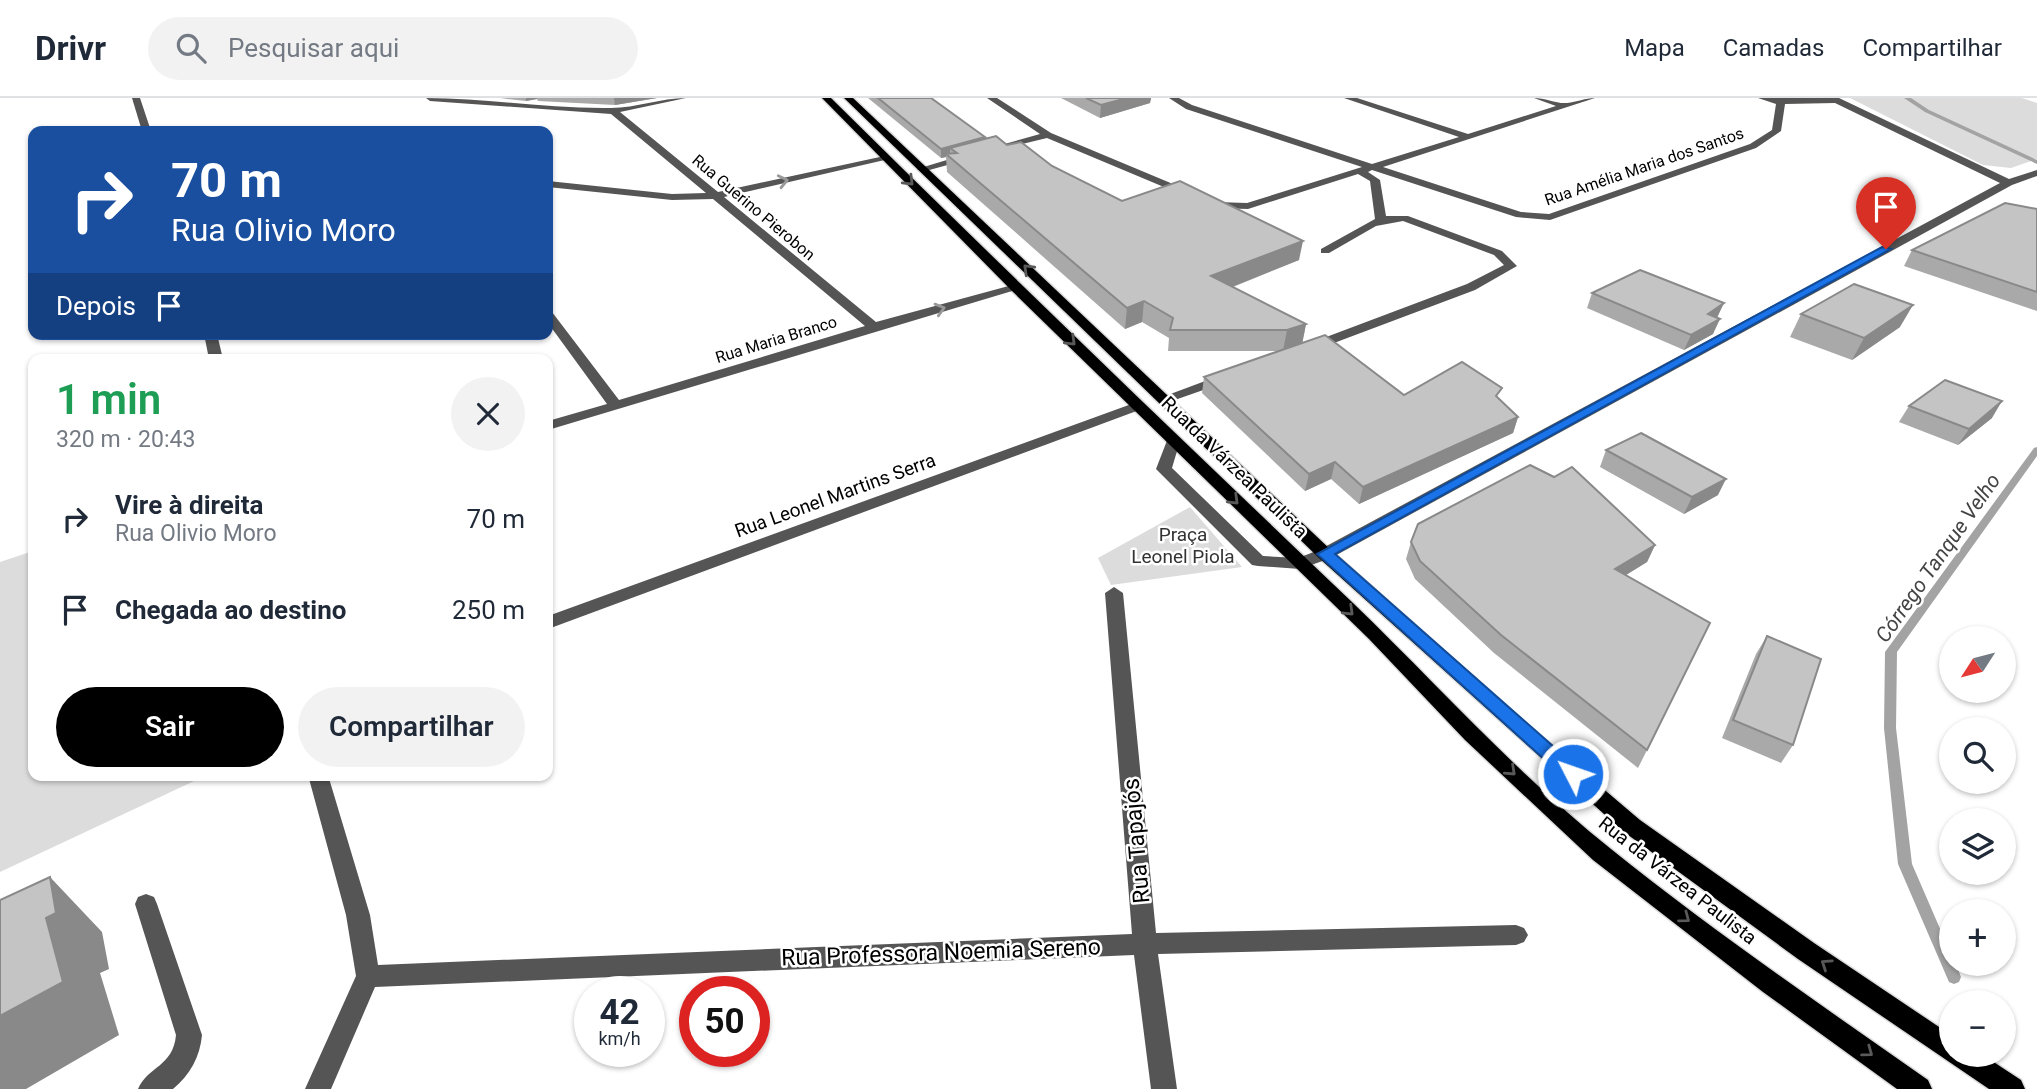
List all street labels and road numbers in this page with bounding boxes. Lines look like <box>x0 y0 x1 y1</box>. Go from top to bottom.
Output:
street label: Rua Amélia Maria dos Santos <box>1542 123 1746 210</box>
street label: Rua Guerino Pierobon <box>688 150 819 264</box>
street label: Rua Maria Branco <box>713 312 839 367</box>
street label: Rua da Várzea Paulista <box>1157 392 1312 543</box>
street label: Rua Leonel Martins Serra <box>732 448 939 543</box>
street label: Rua Tapajós <box>1118 777 1155 905</box>
street label: Rua da Várzea Paulista <box>1594 812 1761 949</box>
street label: Rua Professora Noemia Sereno <box>781 933 1101 972</box>

